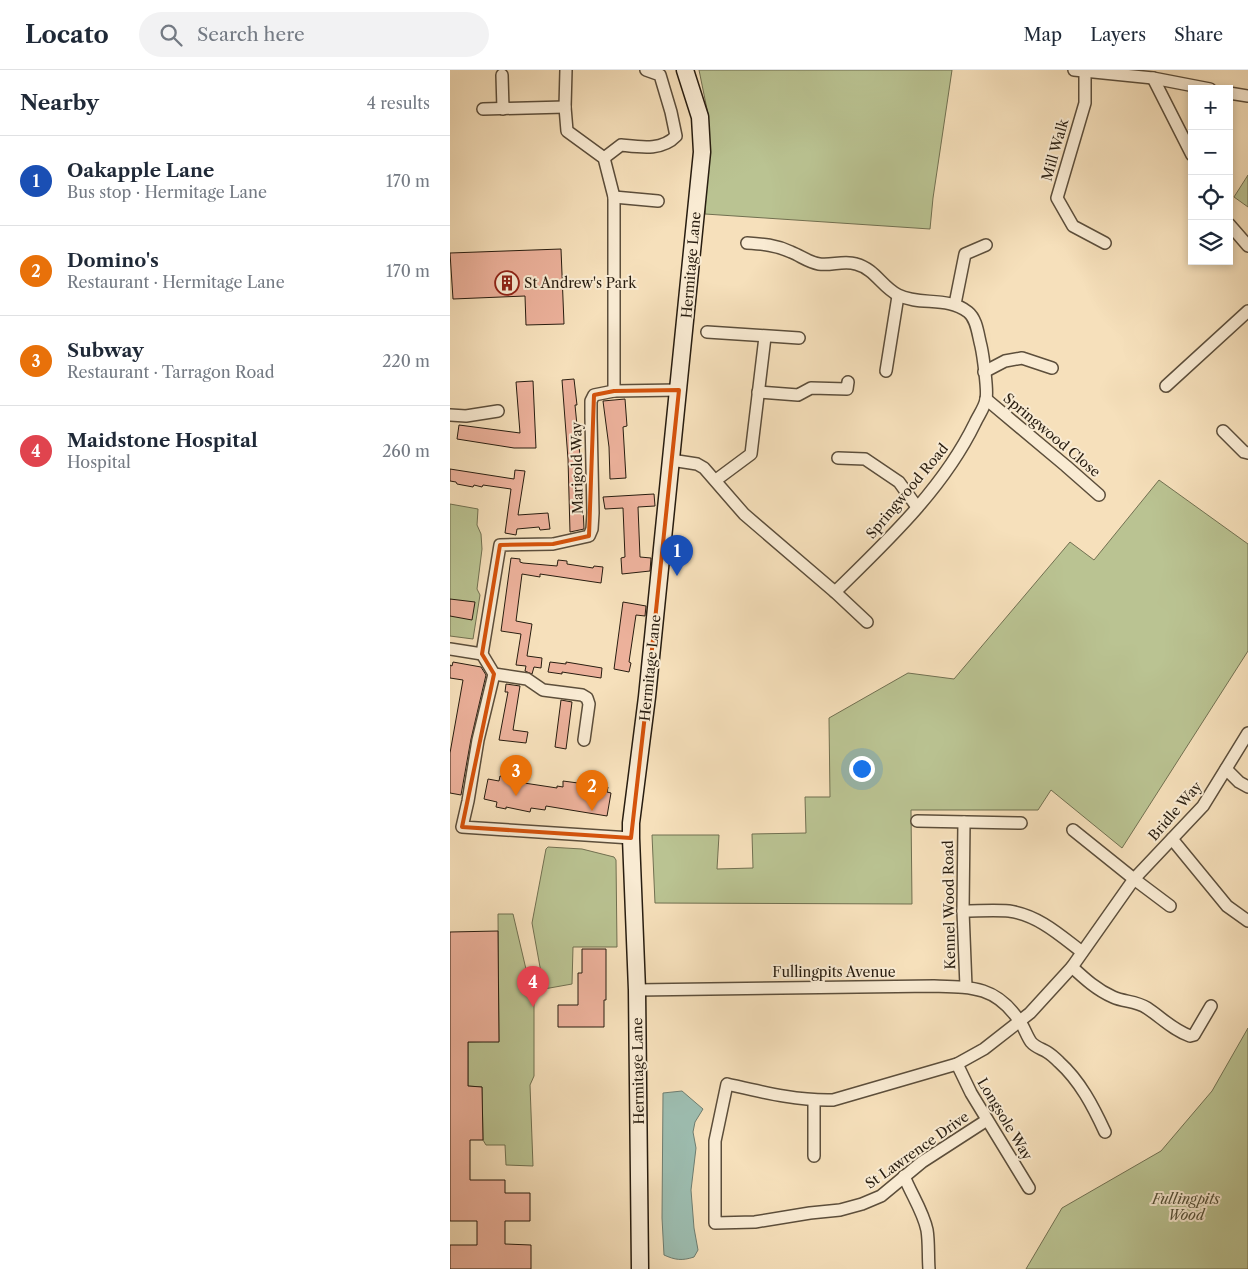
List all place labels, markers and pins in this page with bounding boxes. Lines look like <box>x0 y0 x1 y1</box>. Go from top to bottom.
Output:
building icon: St Andrew's Park <box>494 270 520 296</box>
place label: St Andrew's Park <box>524 274 637 292</box>
pin: 1 <box>661 535 693 576</box>
pin: 3 <box>500 755 532 796</box>
pin: 2 <box>576 770 608 811</box>
pin: 4 <box>517 966 549 1007</box>

